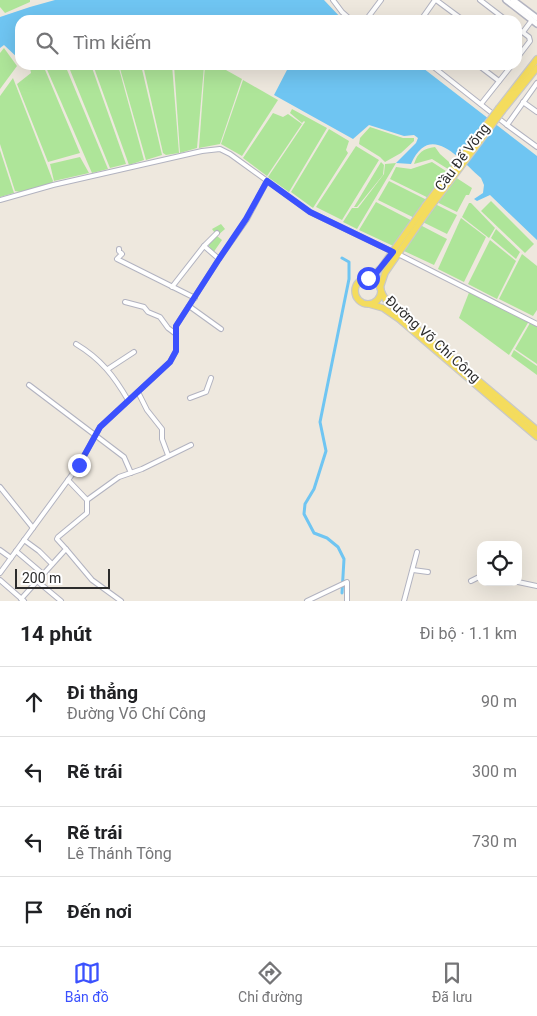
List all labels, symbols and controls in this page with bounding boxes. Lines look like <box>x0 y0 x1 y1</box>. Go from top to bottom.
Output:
search box <box>15 15 522 70</box>
icon: search <box>33 29 61 57</box>
text: Tìm kiếm <box>73 31 151 54</box>
street label: Cầu Đế Võng <box>431 120 493 194</box>
route start <box>357 267 380 290</box>
street label: Đường Võ Chí Công <box>382 292 484 386</box>
route end <box>68 454 91 477</box>
map controls <box>477 541 522 586</box>
button: locate <box>477 541 522 586</box>
scale bar <box>15 566 110 589</box>
text: 200 m <box>22 570 61 586</box>
text: 14 phút <box>20 622 92 646</box>
text: Đi bộ · 1.1 km <box>420 624 517 643</box>
text: Đi thẳng <box>67 681 138 704</box>
icon: ahead <box>20 688 48 716</box>
text: 90 m <box>481 692 517 711</box>
text: Đường Võ Chí Công <box>67 704 206 723</box>
icon: left <box>20 758 48 786</box>
text: Rẽ trái <box>67 760 122 783</box>
text: 300 m <box>472 762 517 781</box>
text: Rẽ trái <box>67 821 122 844</box>
icon: left <box>20 828 48 856</box>
text: 730 m <box>472 832 517 851</box>
text: Lê Thánh Tông <box>67 844 172 863</box>
icon: arrive <box>20 898 48 926</box>
text: Đến nơi <box>67 900 132 923</box>
tab: Bản đồ <box>65 959 109 1005</box>
tab: Chỉ đường <box>238 959 303 1005</box>
tab: Đã lưu <box>432 959 472 1005</box>

